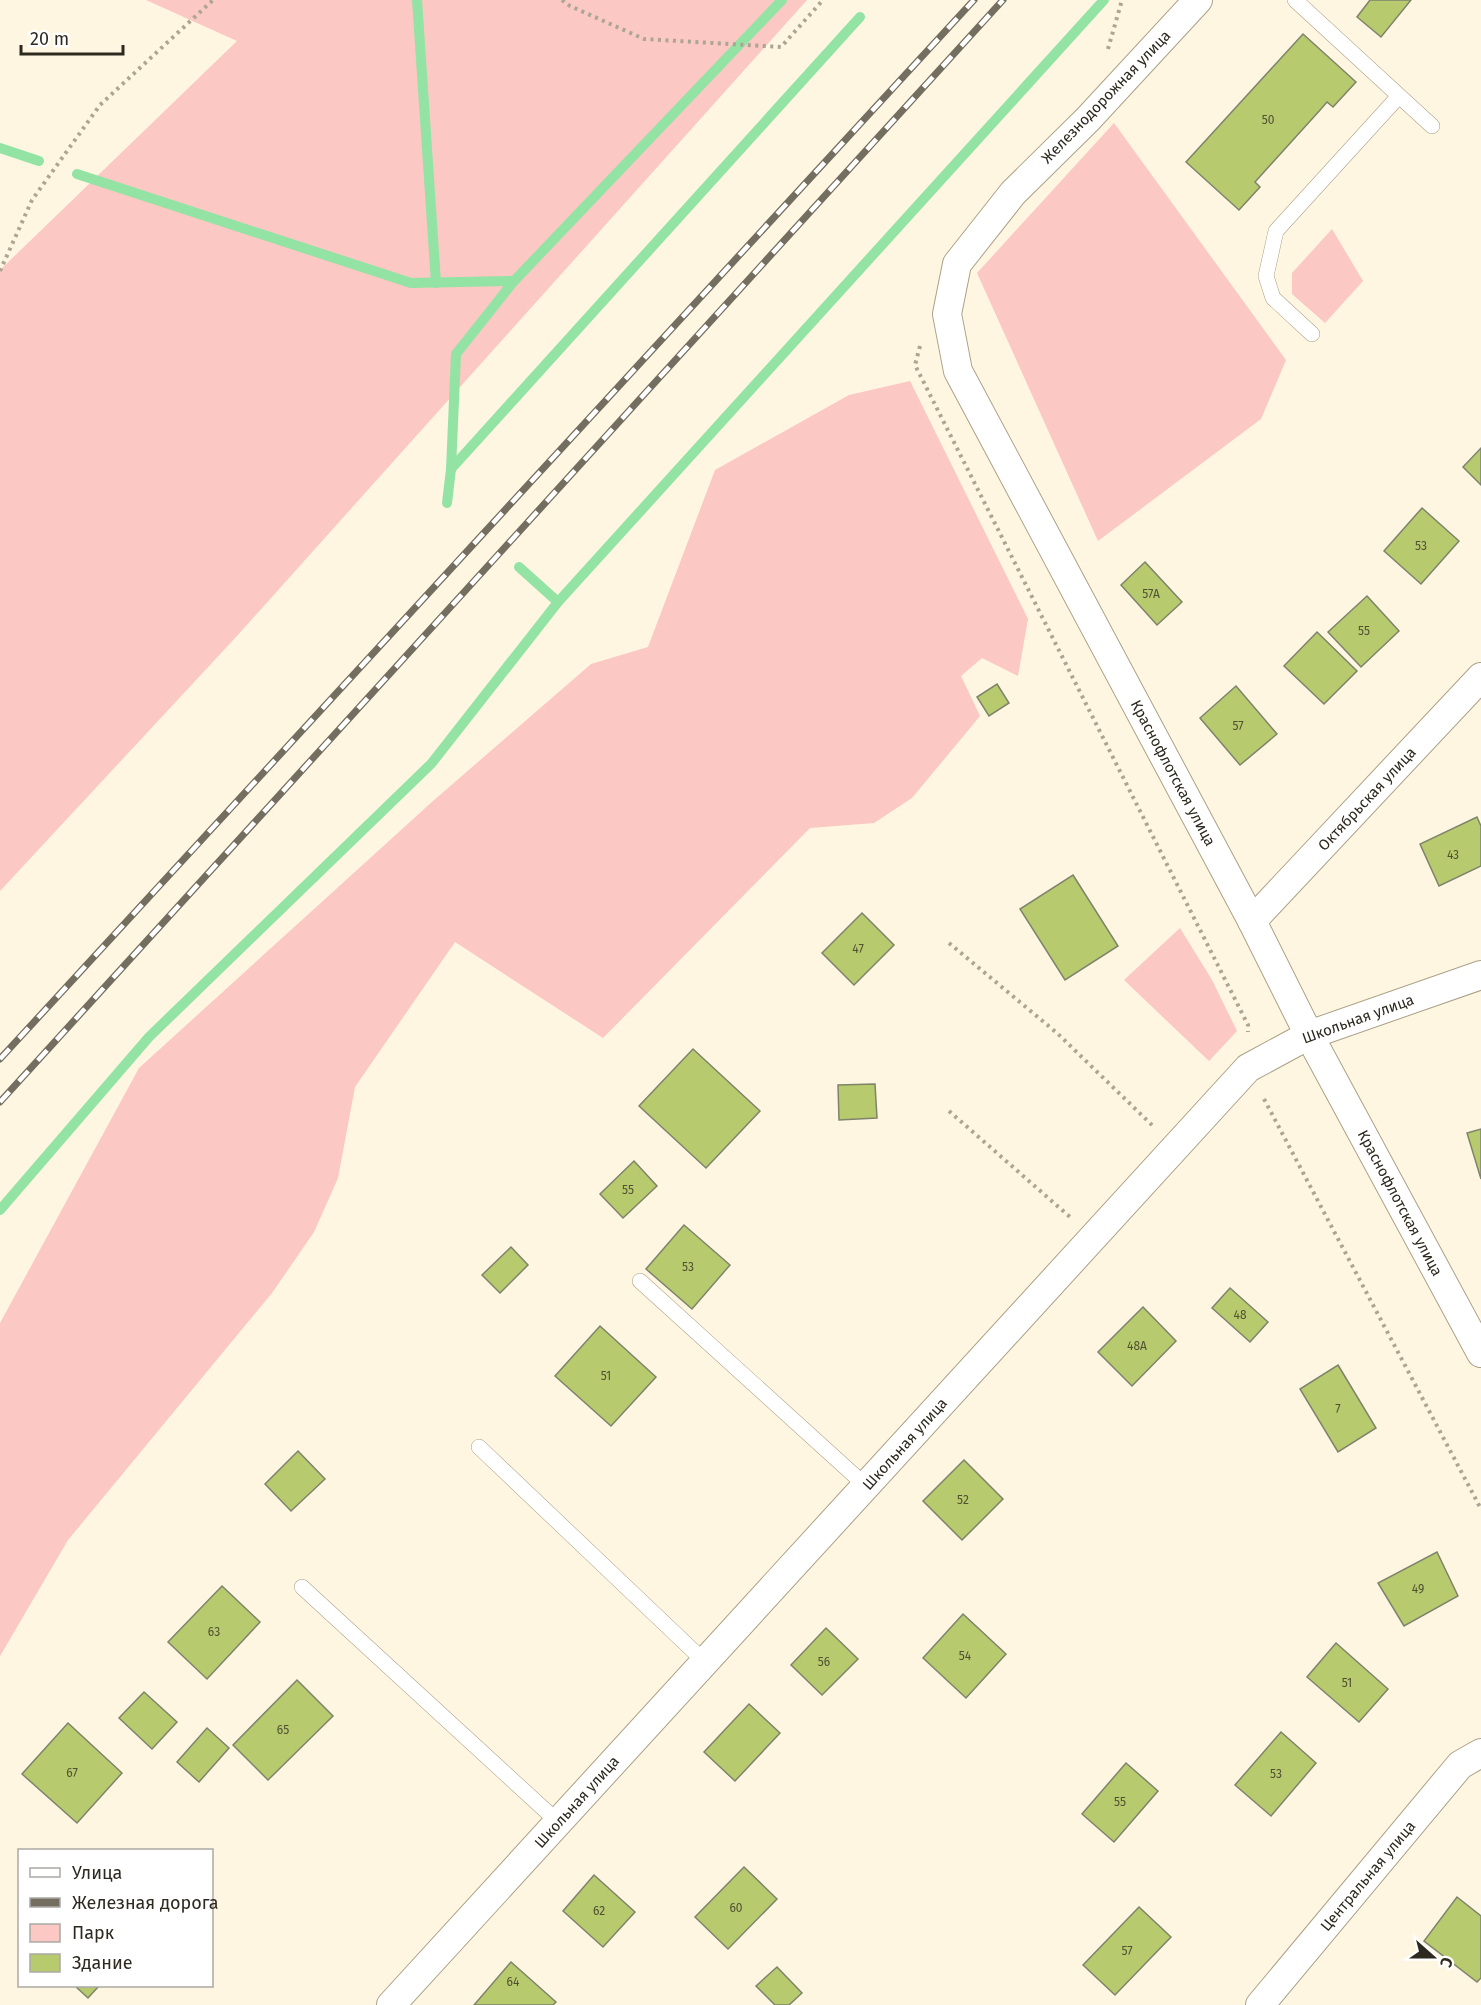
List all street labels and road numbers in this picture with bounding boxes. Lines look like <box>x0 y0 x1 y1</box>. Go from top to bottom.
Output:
street label: Железнодорожная улица <box>1038 27 1174 167</box>
street label: Краснофлотская улица <box>1127 697 1219 849</box>
street label: Октябрьская улица <box>1314 743 1420 855</box>
street label: Школьная улица <box>1300 990 1416 1048</box>
street label: Краснофлотская улица <box>1354 1127 1446 1279</box>
street label: Школьная улица <box>859 1394 951 1494</box>
street label: Школьная улица <box>531 1752 623 1852</box>
street label: Центральная улица <box>1317 1817 1419 1935</box>

